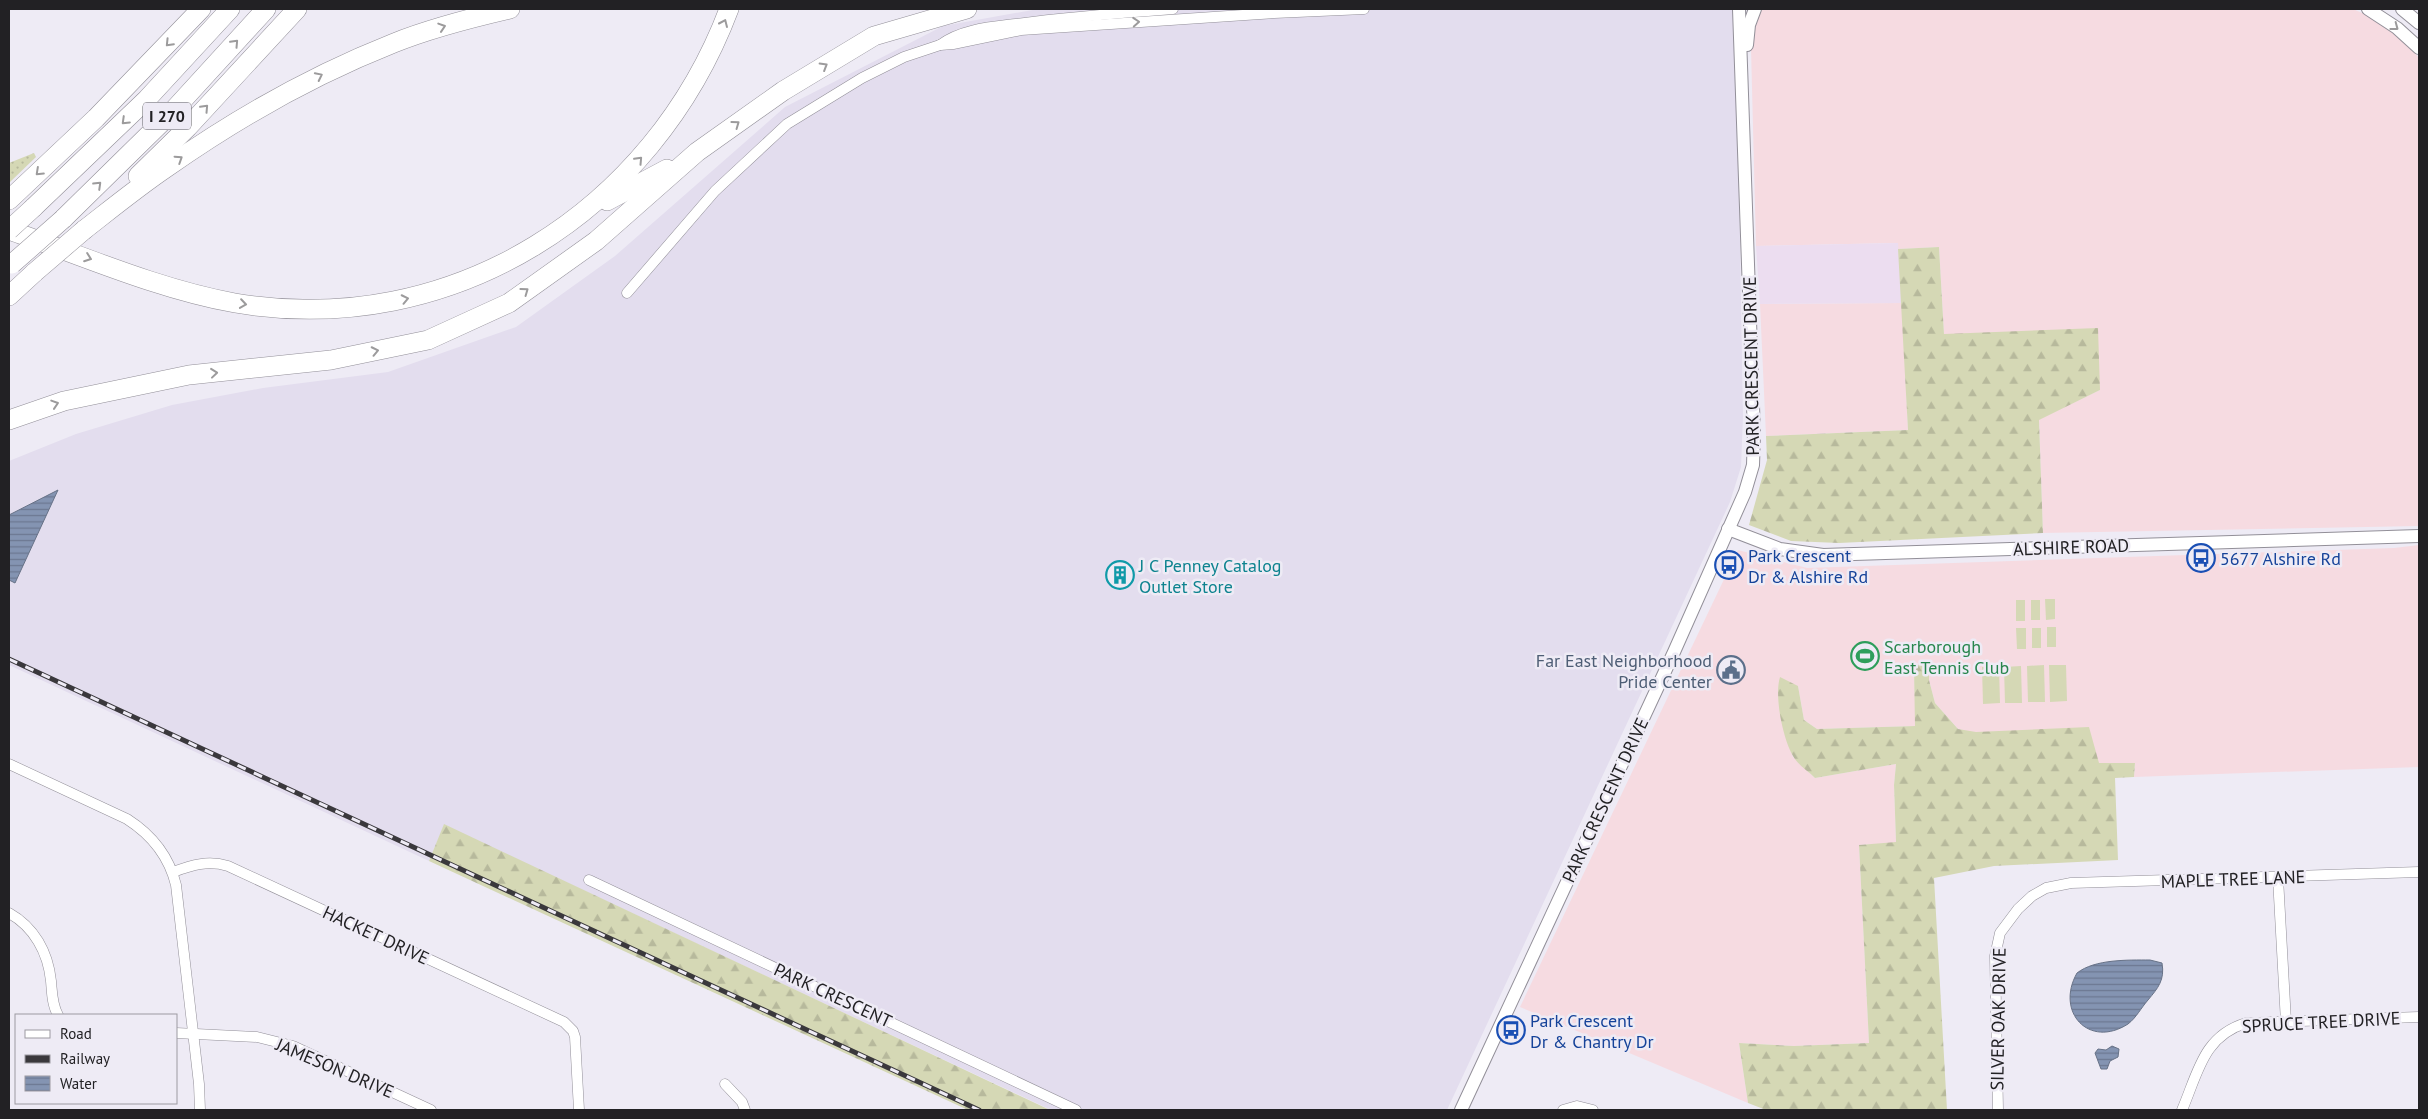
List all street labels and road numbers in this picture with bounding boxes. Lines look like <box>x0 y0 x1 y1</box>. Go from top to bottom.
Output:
road number: I 270 <box>143 102 191 130</box>
street label: PARK CRESCENT DRIVE <box>1738 276 1764 456</box>
street label: ALSHIRE ROAD <box>2013 533 2129 561</box>
street label: PARK CRESCENT DRIVE <box>1557 714 1653 886</box>
street label: MAPLE TREE LANE <box>2160 865 2306 893</box>
street label: HACKET DRIVE <box>319 900 433 970</box>
street label: SILVER OAK DRIVE <box>1985 947 2011 1091</box>
street label: PARK CRESCENT <box>770 958 896 1032</box>
street label: SPRUCE TREE DRIVE <box>2241 1006 2401 1038</box>
street label: JAMESON DRIVE <box>272 1032 398 1103</box>

